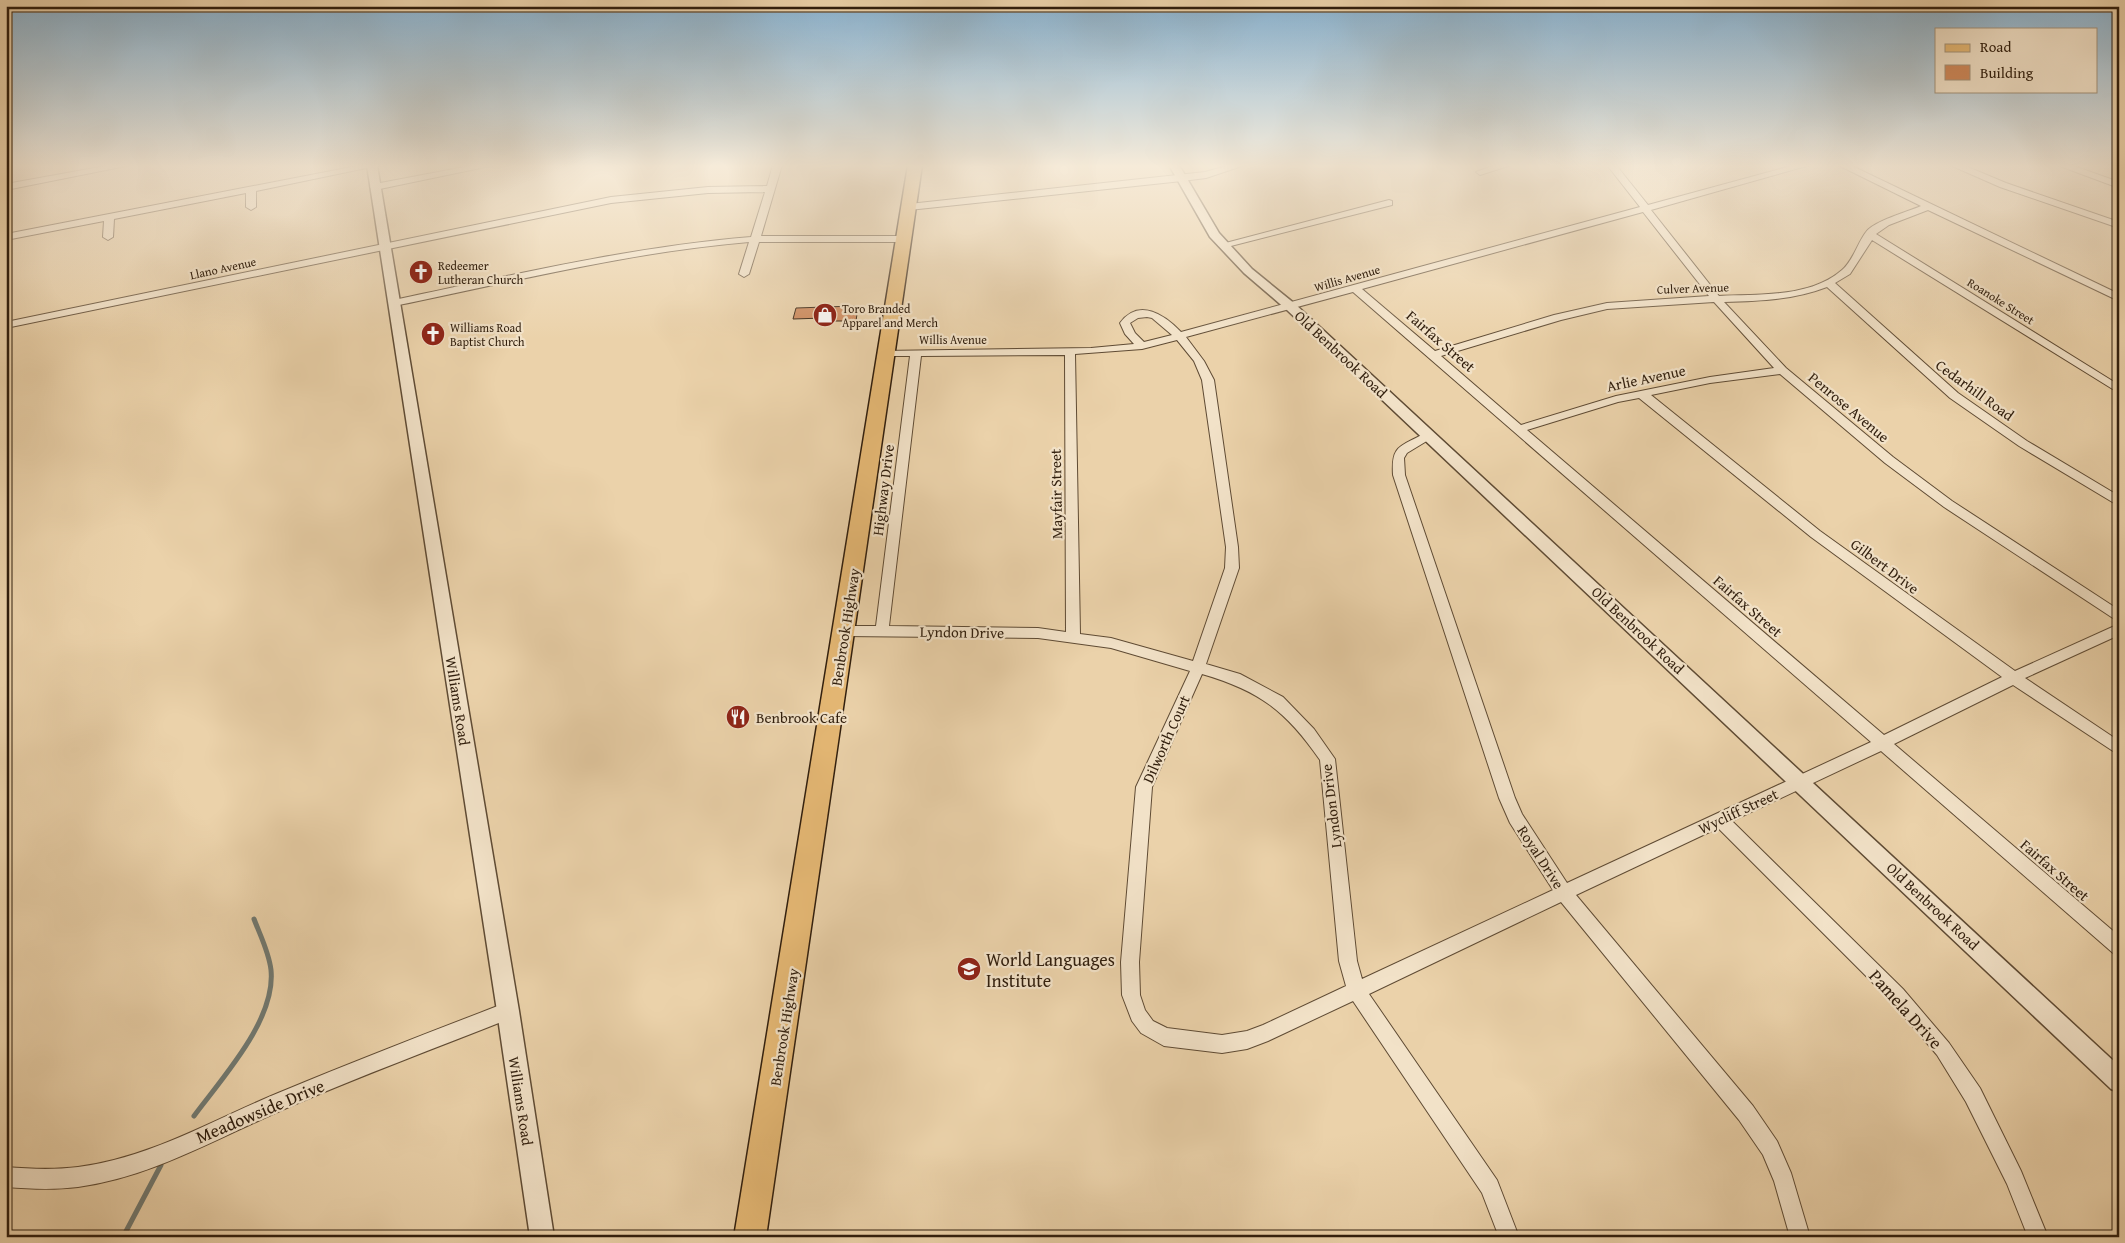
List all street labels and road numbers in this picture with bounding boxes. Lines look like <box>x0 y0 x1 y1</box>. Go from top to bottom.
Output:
street label: Llano Avenue <box>188 253 258 283</box>
street label: Willis Avenue <box>1312 260 1382 296</box>
street label: Roanoke Street <box>1964 274 2038 329</box>
street label: Culver Avenue <box>1657 278 1730 298</box>
street label: Old Benbrook Road <box>1290 305 1392 403</box>
street label: Fairfax Street <box>1402 305 1480 377</box>
street label: Willis Avenue <box>919 331 987 348</box>
street label: Cedarhill Road <box>1932 354 2018 426</box>
street label: Arlie Avenue <box>1605 359 1687 397</box>
street label: Penrose Avenue <box>1804 367 1894 447</box>
street label: Highway Drive <box>867 443 899 537</box>
street label: Mayfair Street <box>1045 448 1067 539</box>
street label: Gilbert Drive <box>1847 533 1923 599</box>
street label: Benbrook Highway <box>825 566 865 687</box>
street label: Fairfax Street <box>1709 570 1787 642</box>
street label: Old Benbrook Road <box>1587 581 1689 679</box>
street label: Lyndon Drive <box>920 621 1004 643</box>
street label: Williams Road <box>441 655 475 747</box>
street label: Dilworth Court <box>1137 691 1195 786</box>
street label: Lyndon Drive <box>1315 763 1347 849</box>
street label: Wycliff Street <box>1695 783 1782 839</box>
street label: Royal Drive <box>1513 821 1569 893</box>
street label: Fairfax Street <box>2016 834 2094 906</box>
street label: Old Benbrook Road <box>1882 857 1984 955</box>
street label: Pamela Drive <box>1863 963 1949 1055</box>
street label: Benbrook Highway <box>764 966 804 1087</box>
street label: Williams Road <box>504 1055 538 1147</box>
street label: Meadowside Drive <box>191 1072 329 1150</box>

